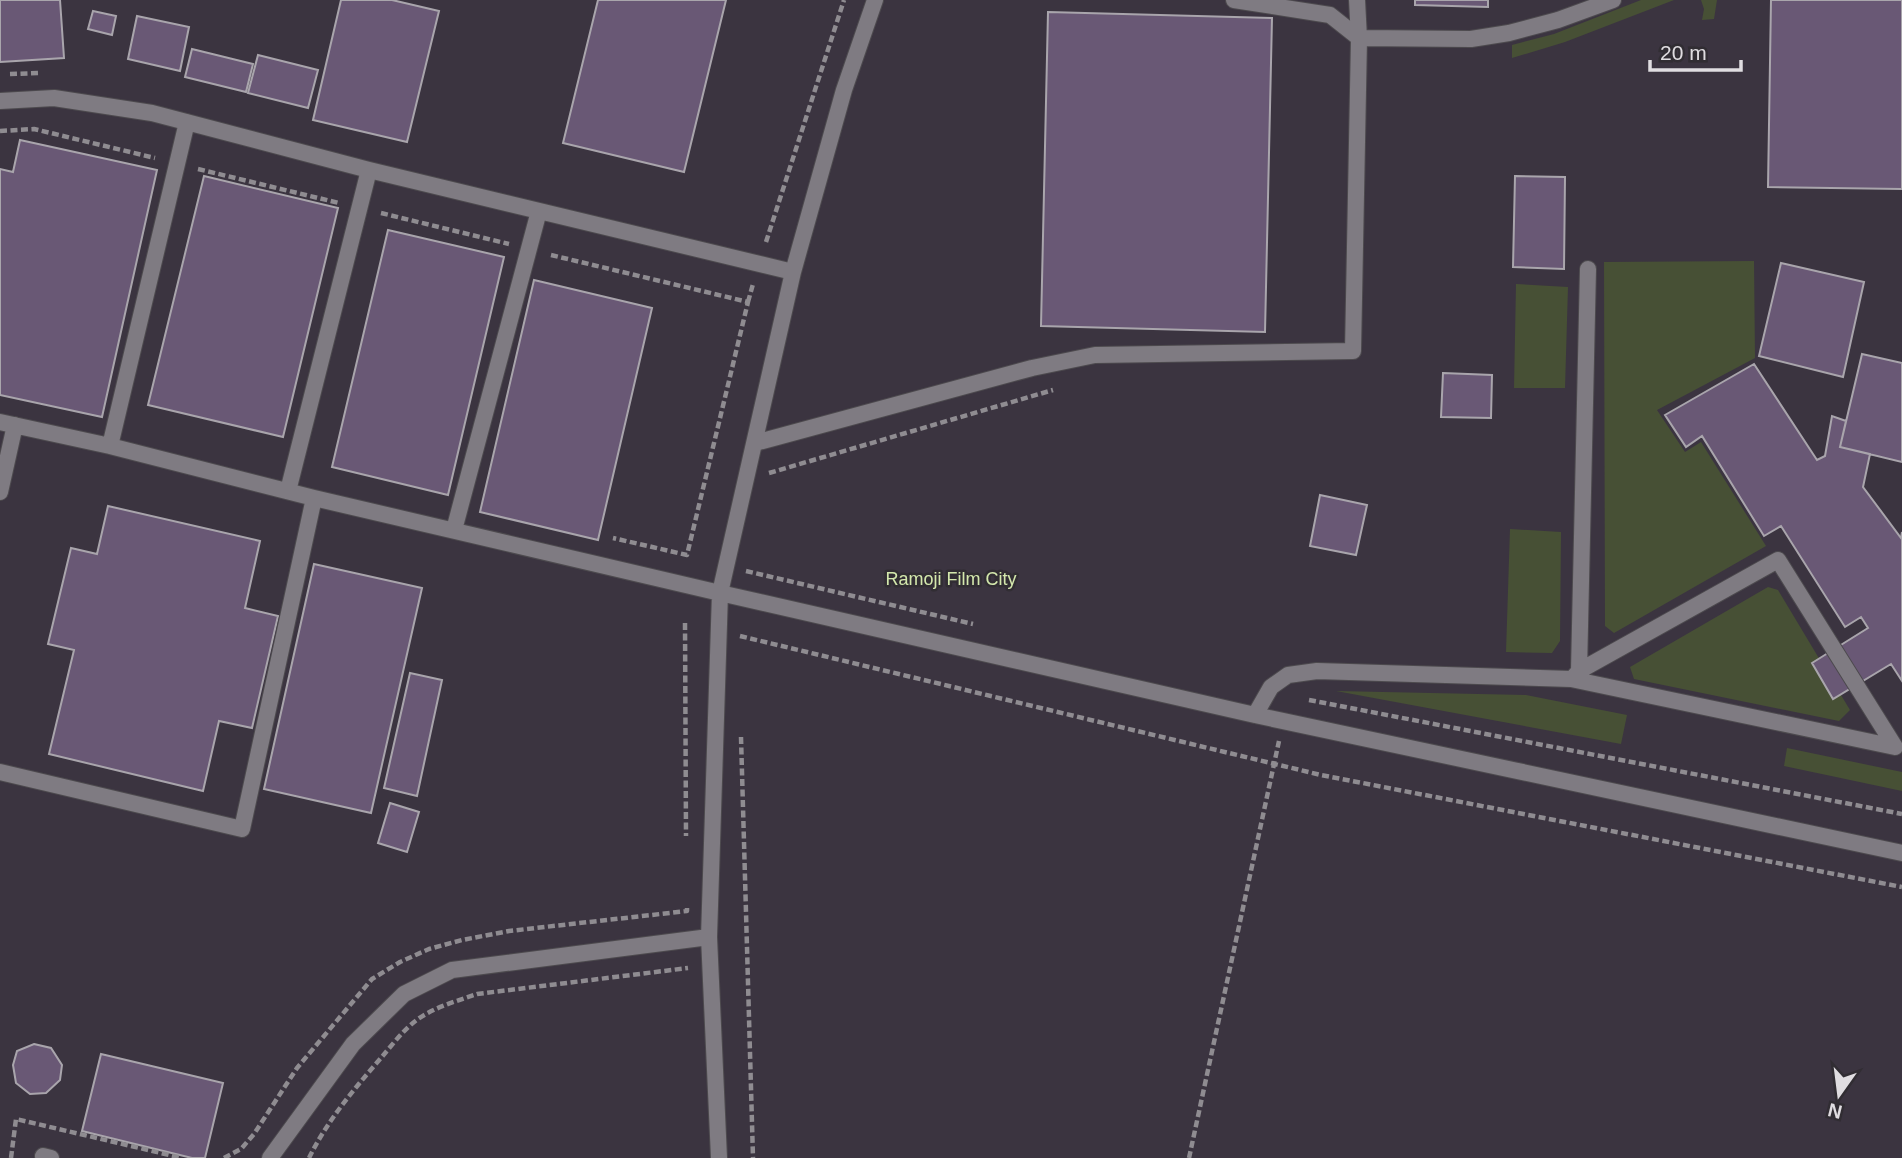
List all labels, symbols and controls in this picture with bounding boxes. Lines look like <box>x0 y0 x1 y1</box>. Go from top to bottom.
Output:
scale bar <box>1650 28 1741 72</box>
text: 20 m <box>1660 41 1707 64</box>
park label: Ramoji Film City <box>885 569 1017 589</box>
north arrow <box>1804 1060 1874 1130</box>
text: N <box>1826 1099 1844 1123</box>

